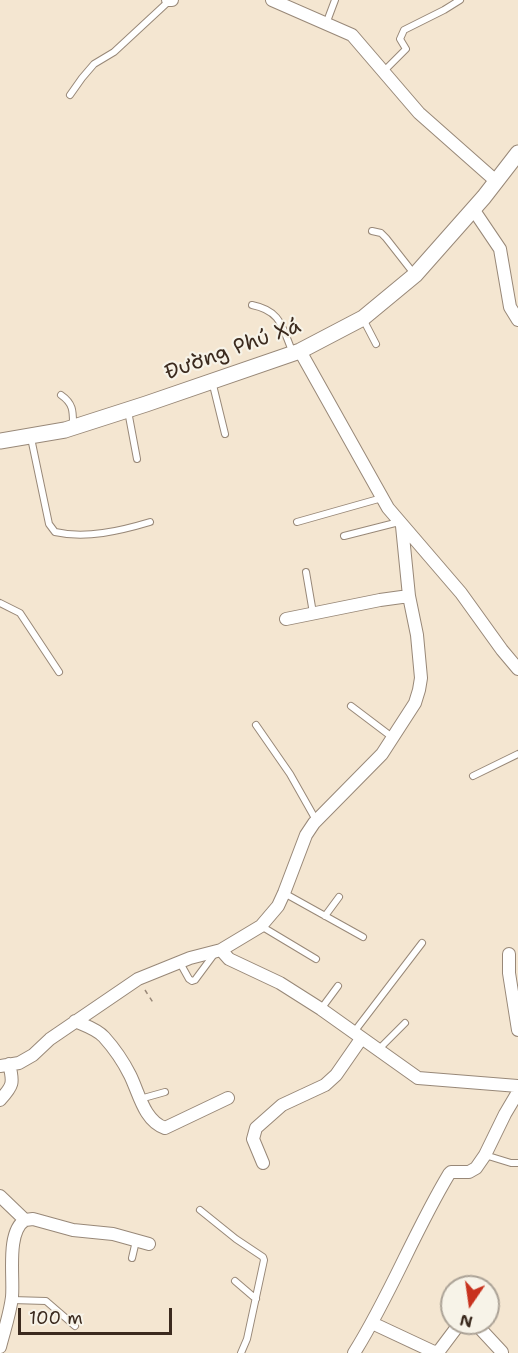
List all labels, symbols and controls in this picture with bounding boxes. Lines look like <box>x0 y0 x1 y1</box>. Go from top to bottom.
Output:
street label: Đường Phú Xá <box>161 314 305 386</box>
north arrow <box>440 1275 500 1335</box>
scale bar <box>21 1296 176 1334</box>
text: 100 m <box>29 1306 83 1330</box>
text: N <box>458 1309 475 1333</box>

